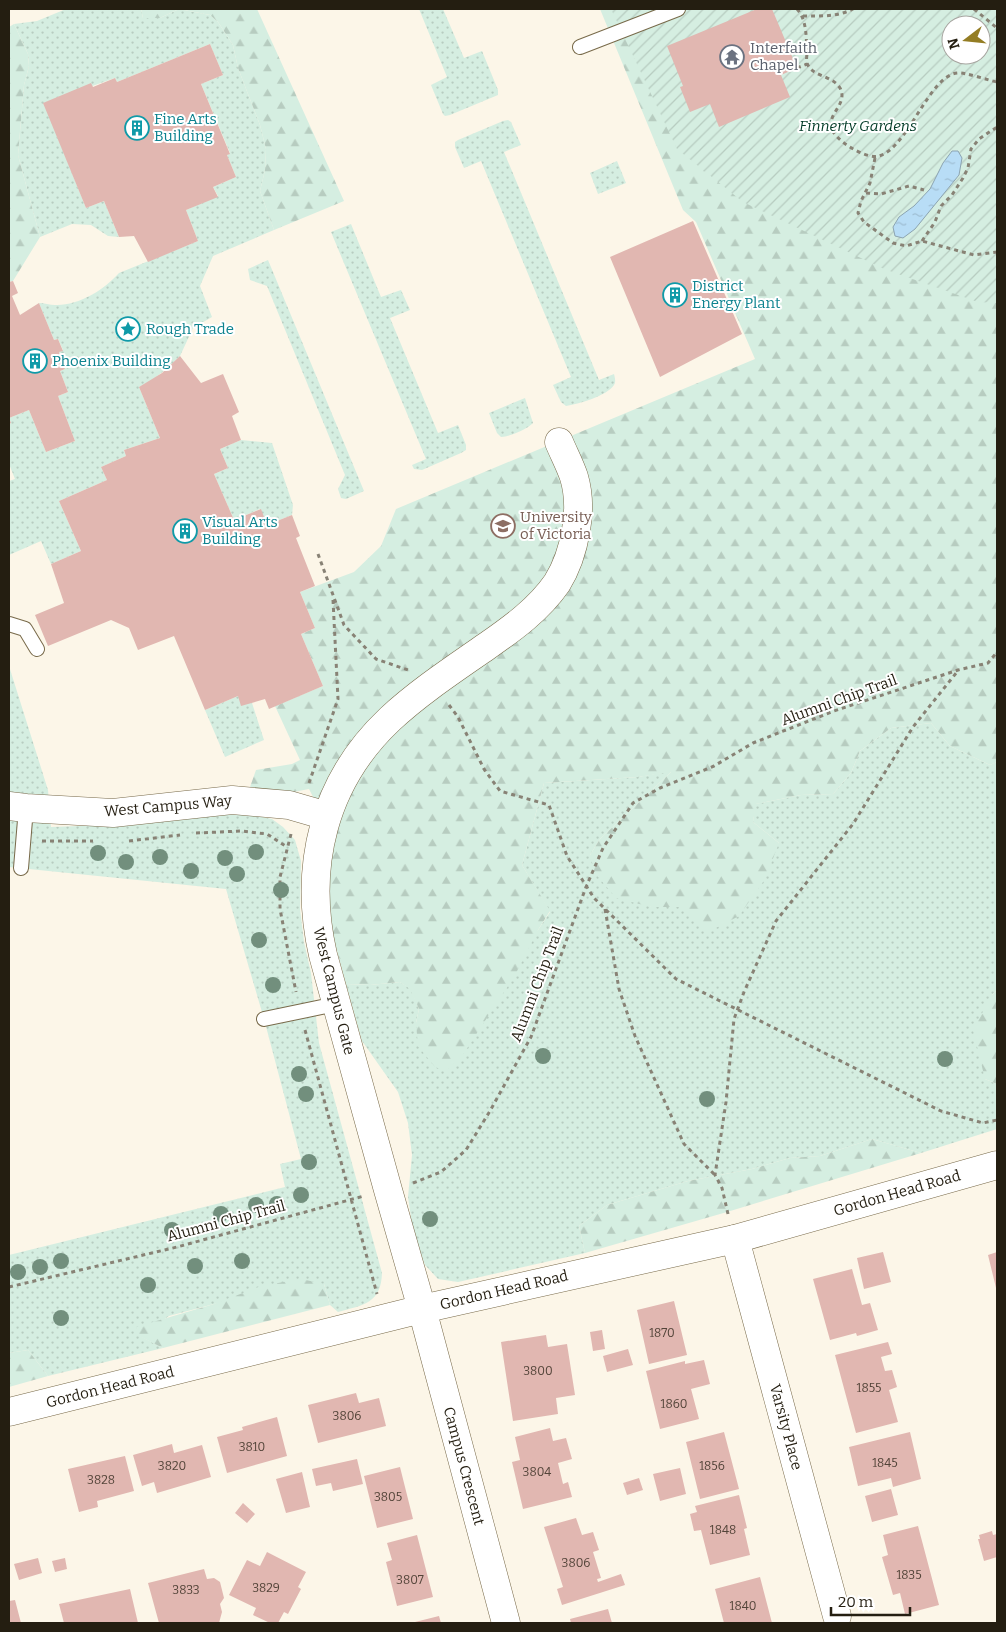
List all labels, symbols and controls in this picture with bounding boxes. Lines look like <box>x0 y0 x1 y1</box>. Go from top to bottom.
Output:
north arrow <box>941 15 991 65</box>
text: N <box>944 36 964 51</box>
place label: Interfaith Chapel <box>750 39 818 74</box>
temple icon: Interfaith Chapel <box>719 44 745 70</box>
place label: Fine Arts Building <box>154 110 217 145</box>
building icon: Fine Arts Building <box>124 115 150 141</box>
park label: Finnerty Gardens <box>799 117 917 135</box>
place label: District Energy Plant <box>692 277 781 312</box>
building icon: District Energy Plant <box>662 282 688 308</box>
place icon: Rough Trade <box>115 316 141 342</box>
place label: Rough Trade <box>146 320 234 338</box>
building icon: Phoenix Building <box>22 348 48 374</box>
place label: Phoenix Building <box>52 352 171 370</box>
place label: University of Victoria <box>520 508 592 543</box>
place label: Visual Arts Building <box>202 513 278 548</box>
school or university icon: University of Victoria <box>490 513 516 539</box>
building icon: Visual Arts Building <box>172 518 198 544</box>
street label: Alumni Chip Trail <box>779 671 899 729</box>
street label: West Campus Way <box>103 791 233 821</box>
street label: Alumni Chip Trail <box>507 924 567 1044</box>
street label: West Campus Gate <box>309 925 359 1057</box>
street label: Gordon Head Road <box>831 1166 963 1220</box>
street label: Alumni Chip Trail <box>165 1197 287 1245</box>
street label: Gordon Head Road <box>438 1266 570 1314</box>
house number: 1870 <box>649 1326 675 1340</box>
street label: Gordon Head Road <box>44 1362 176 1412</box>
house number: 3800 <box>523 1364 553 1378</box>
house number: 1855 <box>857 1381 881 1395</box>
street label: Varsity Place <box>766 1382 806 1472</box>
house number: 1860 <box>661 1397 687 1411</box>
street label: Campus Crescent <box>440 1405 489 1528</box>
house number: 3806 <box>333 1409 361 1423</box>
house number: 3810 <box>239 1440 265 1454</box>
house number: 1845 <box>872 1456 898 1470</box>
house number: 3820 <box>158 1459 186 1473</box>
house number: 1856 <box>699 1459 725 1473</box>
house number: 3804 <box>523 1465 551 1479</box>
house number: 3828 <box>87 1473 115 1487</box>
house number: 3805 <box>374 1490 402 1504</box>
house number: 1848 <box>710 1523 736 1537</box>
house number: 3806 <box>562 1556 590 1570</box>
house number: 1835 <box>896 1568 922 1582</box>
house number: 3807 <box>396 1573 424 1587</box>
house number: 3829 <box>252 1581 280 1595</box>
house number: 3833 <box>172 1583 200 1597</box>
scale bar <box>831 1584 910 1616</box>
text: 20 m <box>838 1593 874 1611</box>
house number: 1840 <box>730 1599 756 1613</box>

